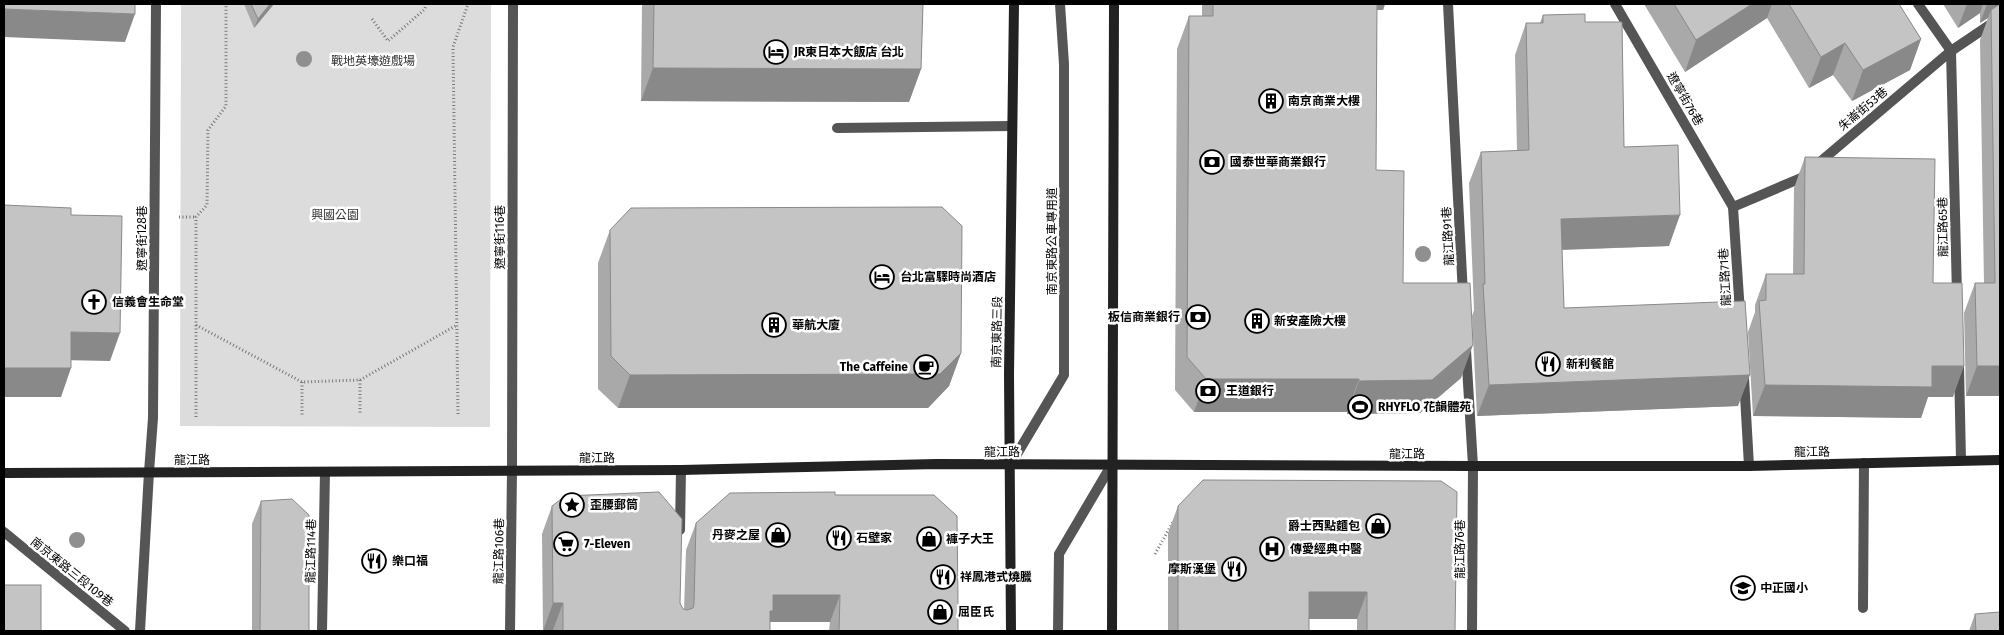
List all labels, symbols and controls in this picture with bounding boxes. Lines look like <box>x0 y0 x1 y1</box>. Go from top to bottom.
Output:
hotel icon: JR東日本大飯店 台北 <box>763 39 789 65</box>
place label: JR東日本大飯店 台北 <box>793 45 904 59</box>
park label: 戰地英壕遊戲場 <box>331 54 415 68</box>
street label: 遼寧街76巷 <box>1664 70 1706 128</box>
street label: 朱崙街53巷 <box>1836 84 1890 134</box>
building icon: 南京商業大樓 <box>1258 88 1284 114</box>
place label: 南京商業大樓 <box>1288 94 1360 108</box>
bank icon: 國泰世華商業銀行 <box>1199 149 1225 175</box>
place label: 國泰世華商業銀行 <box>1230 155 1326 169</box>
street label: 南京東路公車專用道 <box>1045 187 1059 295</box>
street label: 龍江路65巷 <box>1935 197 1951 257</box>
street label: 遼寧街128巷 <box>135 205 149 271</box>
street label: 遼寧街116巷 <box>493 205 507 269</box>
street label: 龍江路91巷 <box>1439 206 1457 266</box>
park label: 興國公園 <box>311 208 359 222</box>
street label: 龍江路71巷 <box>1716 248 1734 306</box>
hotel icon: 台北富驛時尚酒店 <box>869 264 895 290</box>
place label: 台北富驛時尚酒店 <box>900 270 996 284</box>
church icon: 信義會生命堂 <box>81 289 107 315</box>
place label: 信義會生命堂 <box>112 295 184 309</box>
street label: 南京東路三段 <box>989 296 1005 368</box>
bank icon: 板信商業銀行 <box>1185 304 1211 330</box>
building icon: 新安產險大樓 <box>1244 308 1270 334</box>
place label: 板信商業銀行 <box>1108 310 1180 324</box>
building icon: 華航大廈 <box>761 312 787 338</box>
place label: 新安產險大樓 <box>1274 314 1346 328</box>
place label: 華航大廈 <box>792 318 840 332</box>
restaurant icon: 新利餐館 <box>1535 351 1561 377</box>
cafe icon: The Caffeine <box>913 354 939 380</box>
place label: 新利餐館 <box>1566 357 1614 371</box>
place label: The Caffeine <box>840 360 908 374</box>
bank icon: 王道銀行 <box>1195 378 1221 404</box>
place label: 王道銀行 <box>1226 384 1274 398</box>
sports icon: RHYFLO 花韻體苑 <box>1347 394 1373 420</box>
place label: RHYFLO 花韻體苑 <box>1378 400 1471 414</box>
street label: 龍江路 <box>984 445 1020 459</box>
street label: 龍江路 <box>1794 445 1830 459</box>
street label: 龍江路 <box>1389 447 1425 461</box>
street label: 龍江路 <box>579 451 615 465</box>
street label: 龍江路 <box>174 453 210 467</box>
place icon: 歪腰郵筒 <box>559 492 585 518</box>
place label: 歪腰郵筒 <box>590 498 638 512</box>
shop icon: 爵士西點麵包 <box>1365 513 1391 539</box>
street label: 龍江路106巷 <box>491 518 507 584</box>
street label: 龍江路114巷 <box>303 519 319 583</box>
place label: 爵士西點麵包 <box>1288 519 1360 533</box>
street label: 龍江路76巷 <box>1453 519 1467 579</box>
shop icon: 丹麥之屋 <box>765 522 791 548</box>
restaurant icon: 石壁家 <box>826 525 852 551</box>
shop icon: 褲子大王 <box>916 526 942 552</box>
place label: 丹麥之屋 <box>712 528 760 542</box>
supermarket icon: 7-Eleven <box>553 531 579 557</box>
place label: 石壁家 <box>856 531 892 545</box>
place label: 褲子大王 <box>946 532 994 546</box>
street label: 南京東路三段109巷 <box>28 534 116 610</box>
hospital icon: 傳愛經典中醫 <box>1259 536 1285 562</box>
place label: 7-Eleven <box>584 537 630 551</box>
place label: 傳愛經典中醫 <box>1290 542 1362 556</box>
restaurant icon: 樂口福 <box>361 548 387 574</box>
place label: 樂口福 <box>392 554 428 568</box>
restaurant icon: 摩斯漢堡 <box>1221 556 1247 582</box>
place label: 摩斯漢堡 <box>1168 562 1216 576</box>
restaurant icon: 祥鳳港式燒臘 <box>930 564 956 590</box>
place label: 祥鳳港式燒臘 <box>960 570 1032 584</box>
school or university icon: 中正國小 <box>1730 575 1756 601</box>
place label: 中正國小 <box>1760 581 1808 595</box>
shop icon: 屈臣氏 <box>927 599 953 625</box>
place label: 屈臣氏 <box>958 605 994 619</box>

